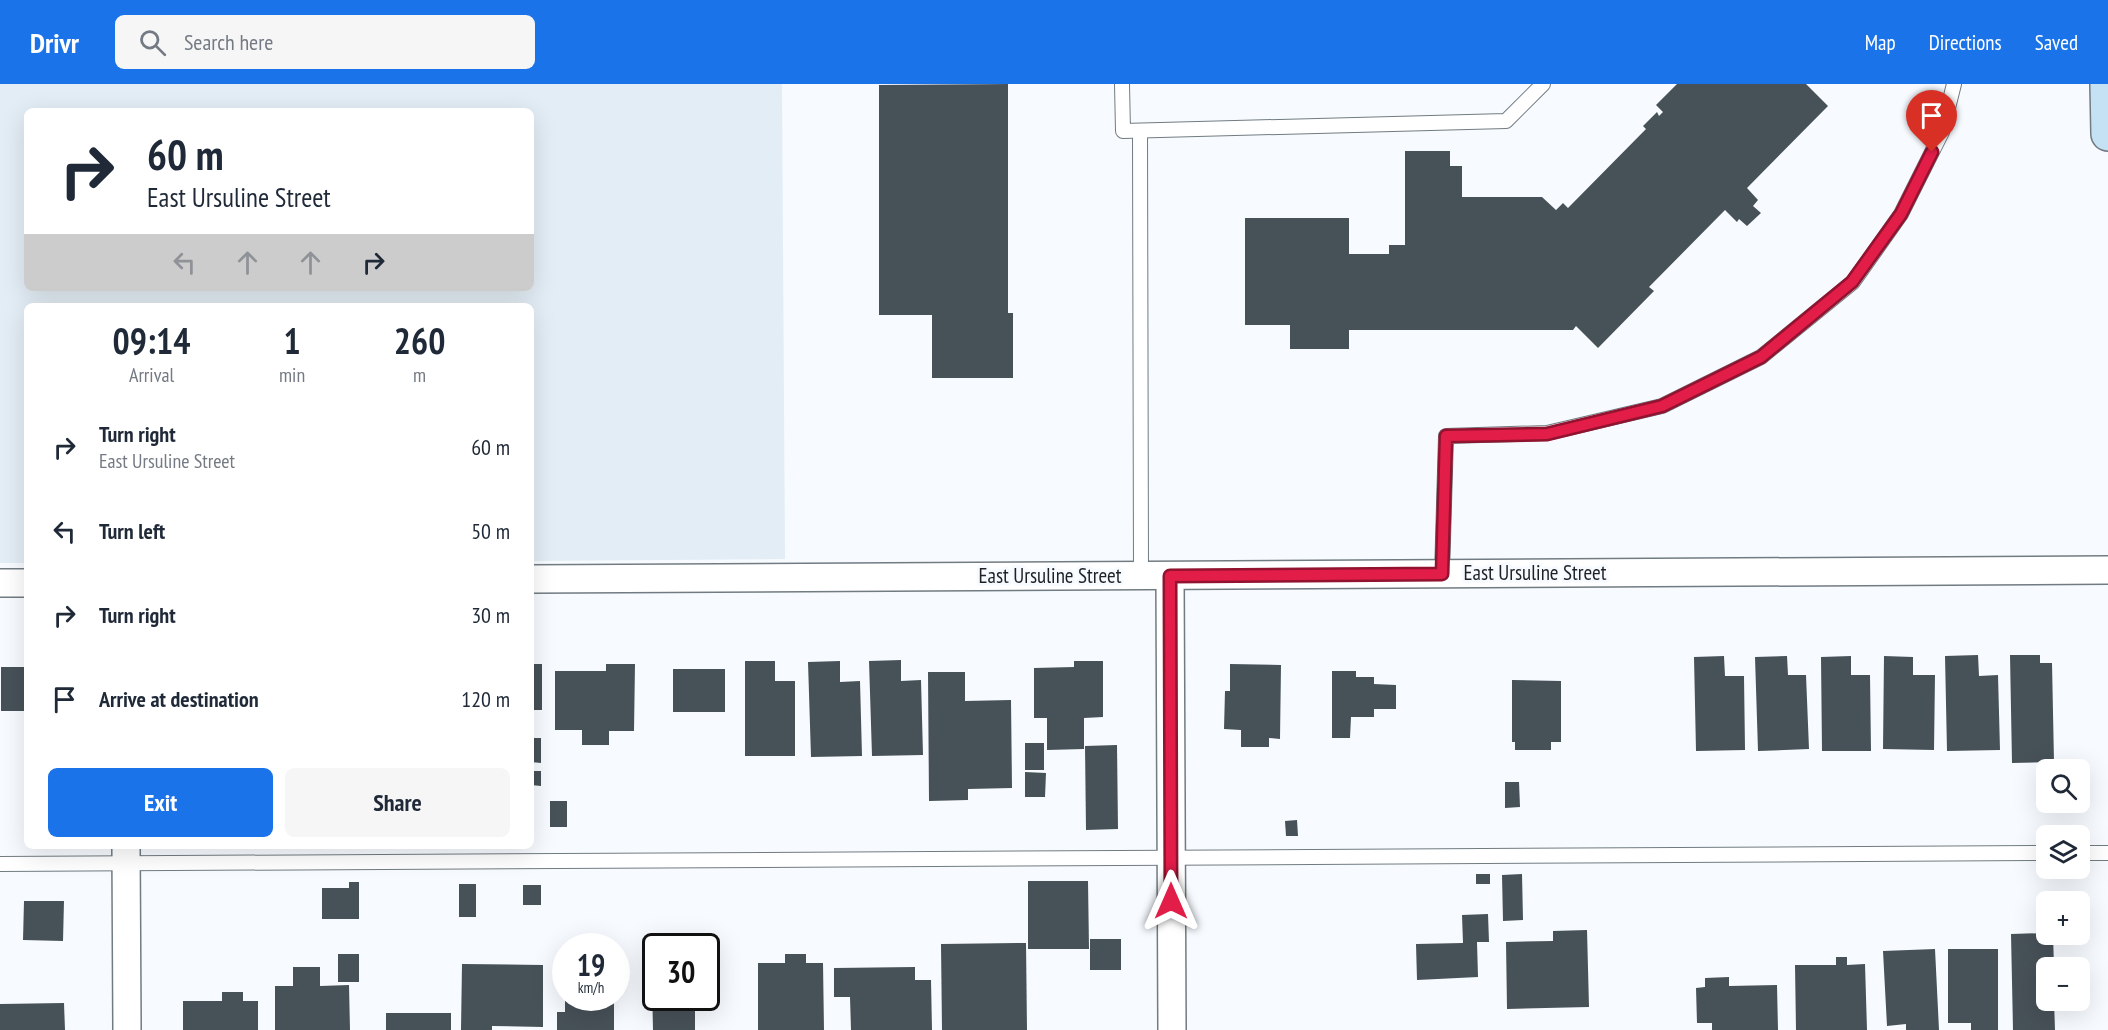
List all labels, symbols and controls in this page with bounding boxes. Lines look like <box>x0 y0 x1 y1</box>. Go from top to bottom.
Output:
search box <box>115 15 535 69</box>
text: Drivr <box>30 24 79 61</box>
icon: search <box>136 26 169 59</box>
text: Search here <box>184 28 273 56</box>
text: Map <box>1865 29 1896 56</box>
text: Directions <box>1929 29 2002 56</box>
text: Saved <box>2035 29 2078 56</box>
pin <box>1906 90 1957 152</box>
icon: arrive <box>1915 99 1948 132</box>
text: 60 m <box>147 127 224 182</box>
icon: right <box>48 132 126 210</box>
text: East Ursuline Street <box>147 180 331 214</box>
icon: left <box>168 246 201 279</box>
icon: ahead <box>231 246 264 279</box>
icon: ahead <box>294 246 327 279</box>
icon: right <box>357 246 390 279</box>
text: 09:14 <box>113 317 190 364</box>
text: 1 <box>283 317 301 364</box>
text: 260 <box>394 317 445 364</box>
text: Arrival <box>129 362 174 388</box>
text: min <box>279 362 305 388</box>
text: m <box>413 362 426 388</box>
text: Turn right <box>99 420 176 448</box>
icon: right <box>48 431 81 464</box>
text: 60 m <box>471 433 510 461</box>
text: East Ursuline Street <box>99 448 235 474</box>
icon: left <box>48 515 81 548</box>
text: Turn left <box>99 517 165 545</box>
text: 50 m <box>471 517 510 545</box>
street label: East Ursuline Street <box>1464 559 1607 586</box>
street label: East Ursuline Street <box>979 562 1122 589</box>
icon: right <box>48 599 81 632</box>
text: Turn right <box>99 601 176 629</box>
text: 30 m <box>471 601 510 629</box>
icon: arrive <box>48 683 81 716</box>
text: Arrive at destination <box>99 685 259 713</box>
text: 120 m <box>461 685 510 713</box>
map controls <box>2036 759 2090 1011</box>
button: search <box>2036 759 2090 813</box>
button: Exit <box>48 768 273 837</box>
button: Share <box>285 768 510 837</box>
button: layers <box>2036 825 2090 879</box>
position arrow <box>1139 869 1203 933</box>
button: + <box>2036 891 2090 945</box>
speed limit sign: 30 <box>642 933 720 1011</box>
text: 19 <box>577 945 605 984</box>
button: − <box>2036 957 2090 1011</box>
text: km/h <box>578 978 604 997</box>

